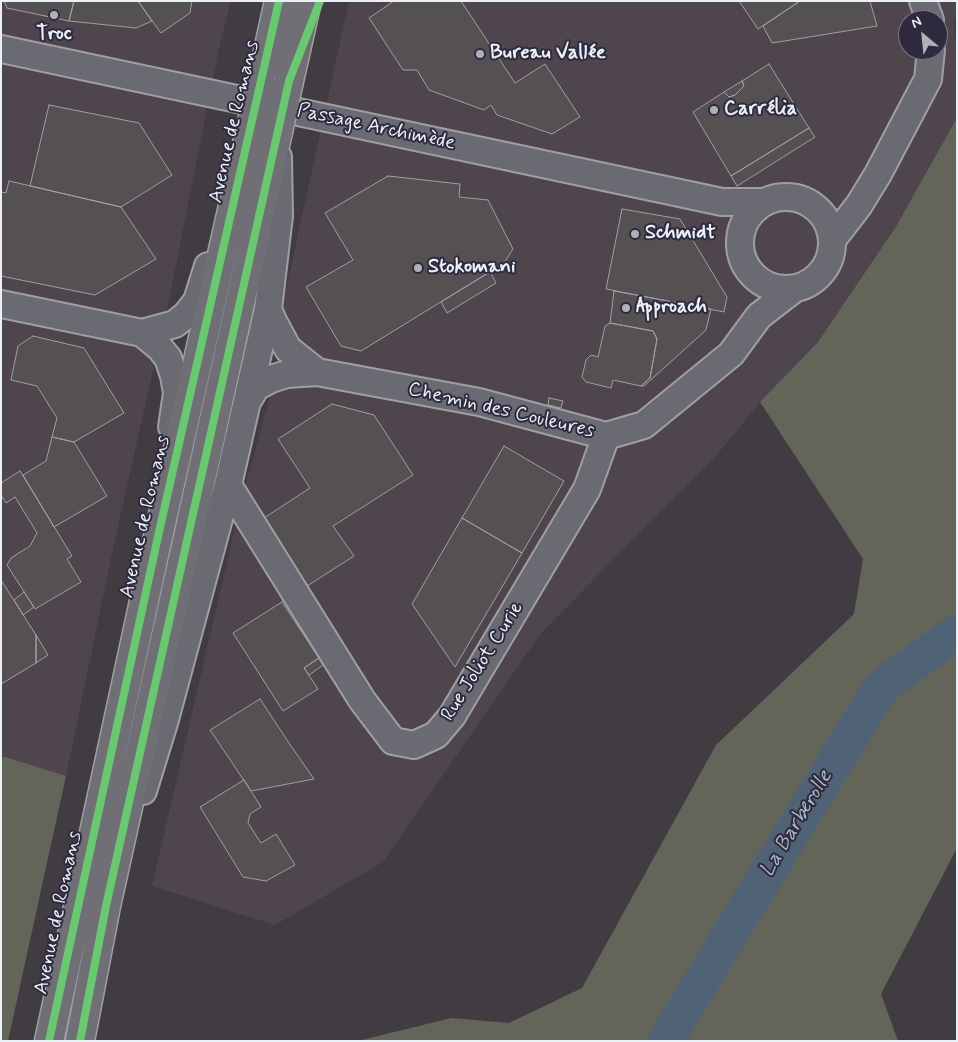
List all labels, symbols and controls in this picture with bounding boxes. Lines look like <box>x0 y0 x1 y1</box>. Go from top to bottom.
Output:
marker: Troc <box>48 9 60 21</box>
north arrow <box>898 10 948 60</box>
text: N <box>908 13 925 33</box>
place label: Troc <box>36 23 72 47</box>
street label: Avenue de Romans <box>205 38 265 206</box>
place label: Bureau Vallée <box>490 42 606 66</box>
marker: Bureau Vallée <box>474 48 486 60</box>
place label: Carrélia <box>724 98 797 122</box>
street label: Passage Archimède <box>295 100 457 156</box>
marker: Carrélia <box>708 104 720 116</box>
place label: Schmidt <box>645 222 716 246</box>
marker: Schmidt <box>629 228 641 240</box>
place label: Stokomani <box>428 256 516 280</box>
marker: Stokomani <box>412 262 424 274</box>
place label: Approach <box>636 296 707 320</box>
marker: Approach <box>620 302 632 314</box>
street label: Chemin des Couleures <box>406 378 596 444</box>
street label: Avenue de Romans <box>116 433 176 601</box>
street label: Rue Joliot Curie <box>437 598 529 726</box>
water label: La Barberolle <box>755 766 839 882</box>
street label: Avenue de Romans <box>30 829 88 997</box>

